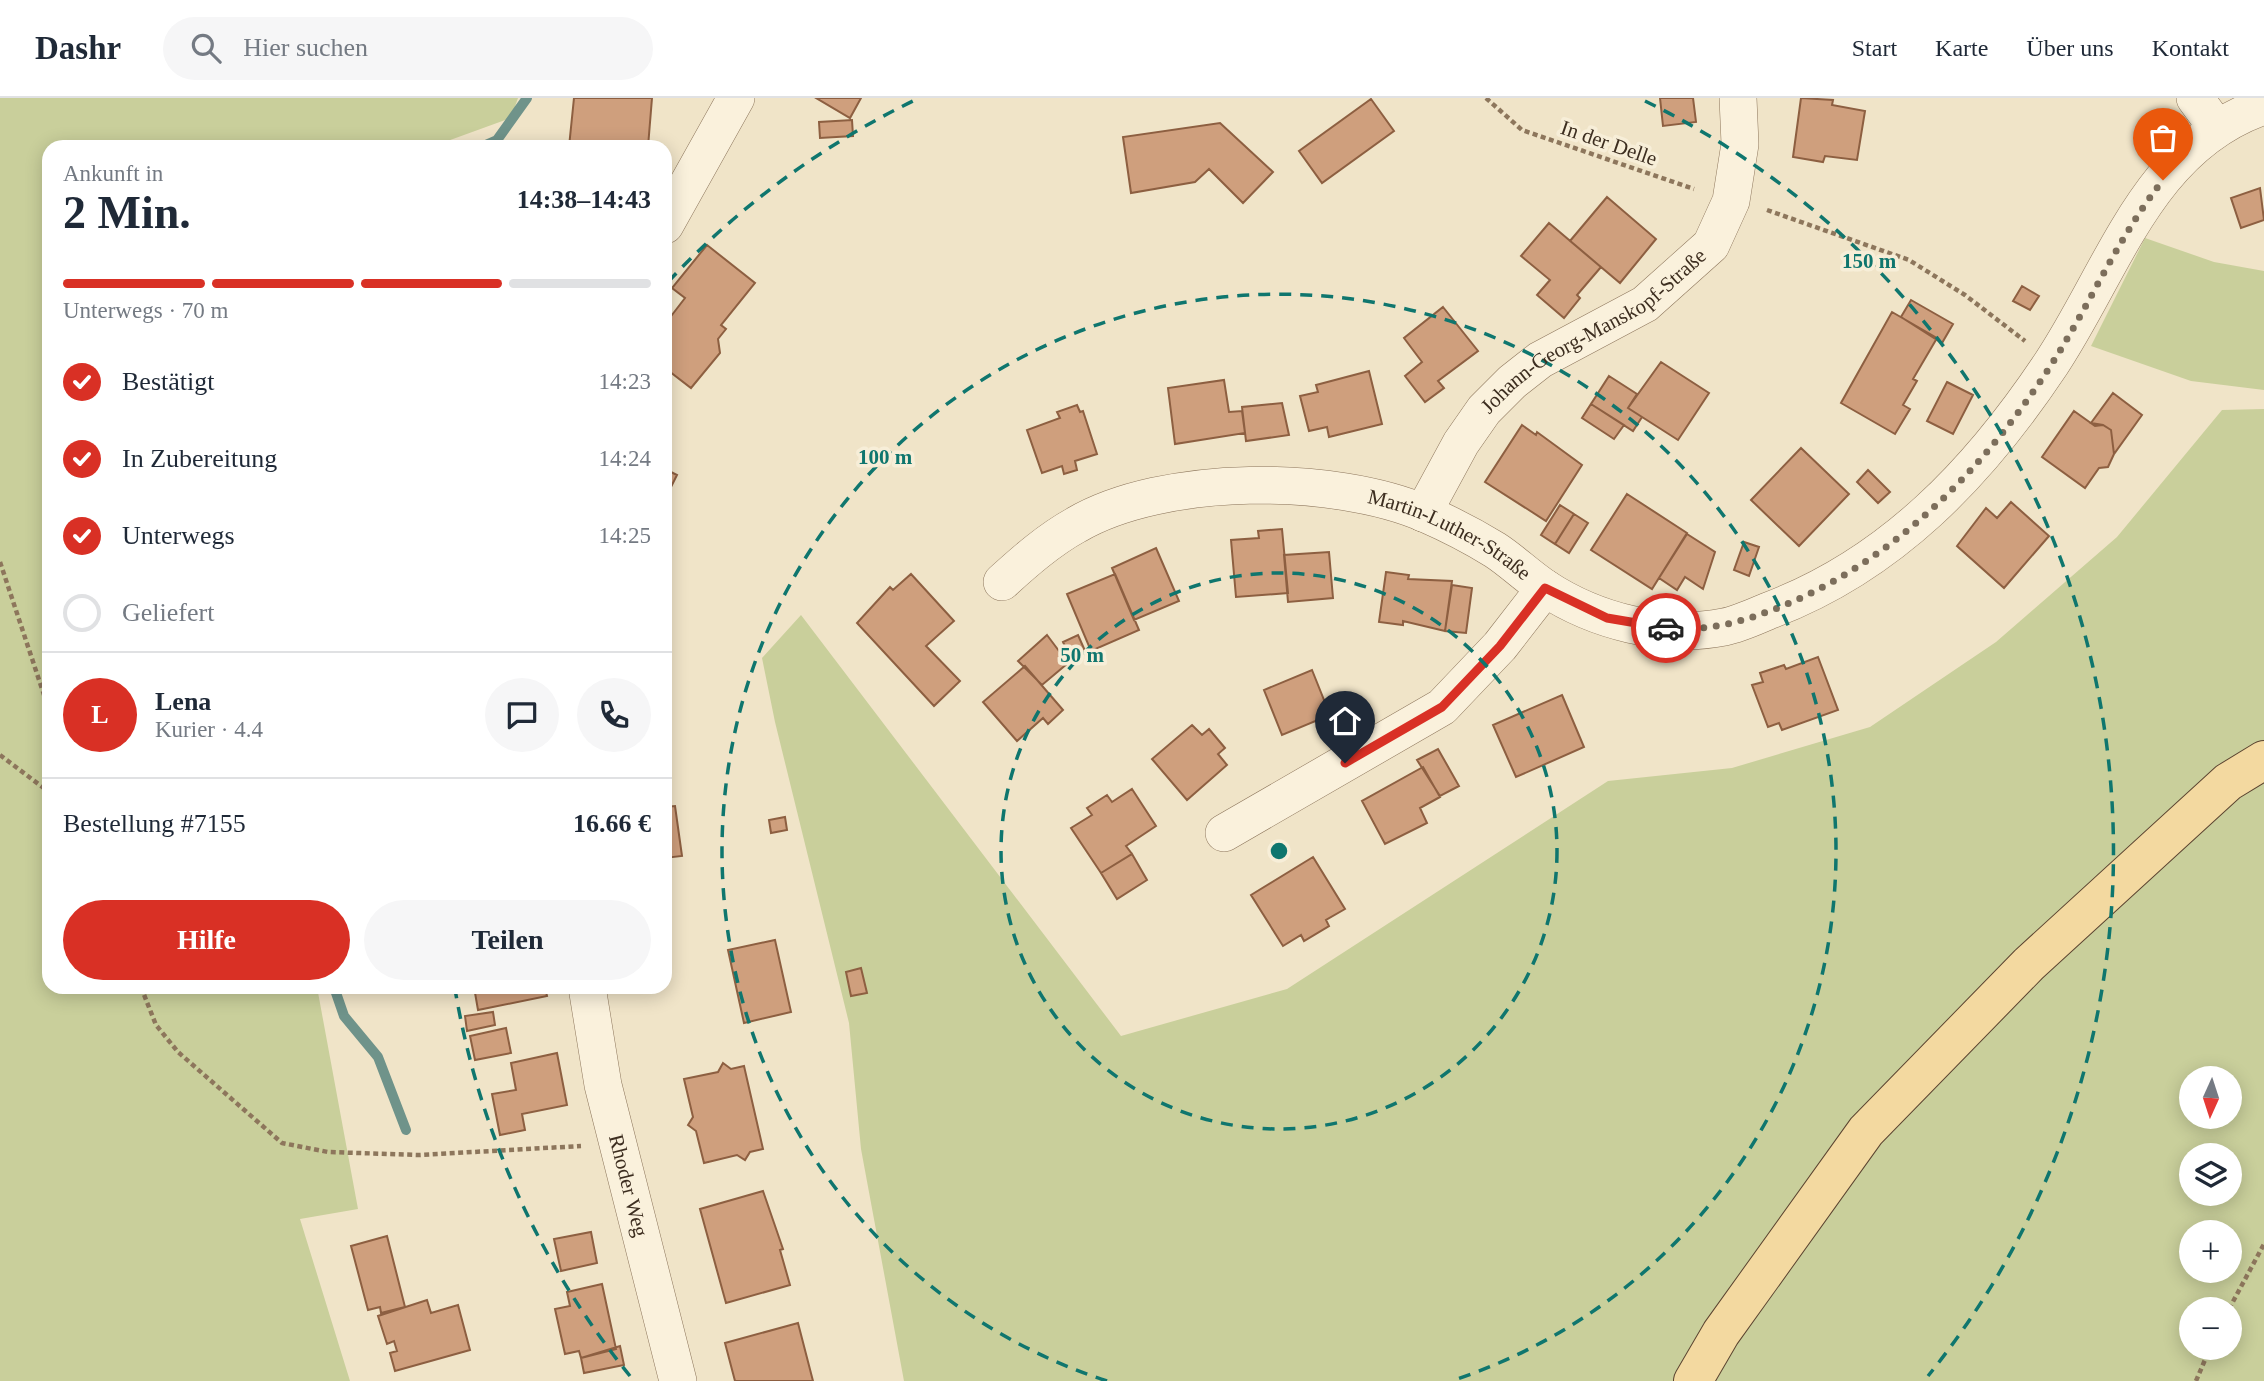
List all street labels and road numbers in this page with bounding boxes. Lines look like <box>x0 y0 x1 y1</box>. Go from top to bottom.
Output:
street label: In der Delle <box>1558 115 1660 171</box>
street label: Johann-Georg-Manskopf-Straße <box>1476 243 1711 418</box>
street label: Martin-Luther-Straße <box>1366 484 1536 585</box>
street label: Rhoder Weg <box>604 1132 653 1240</box>

